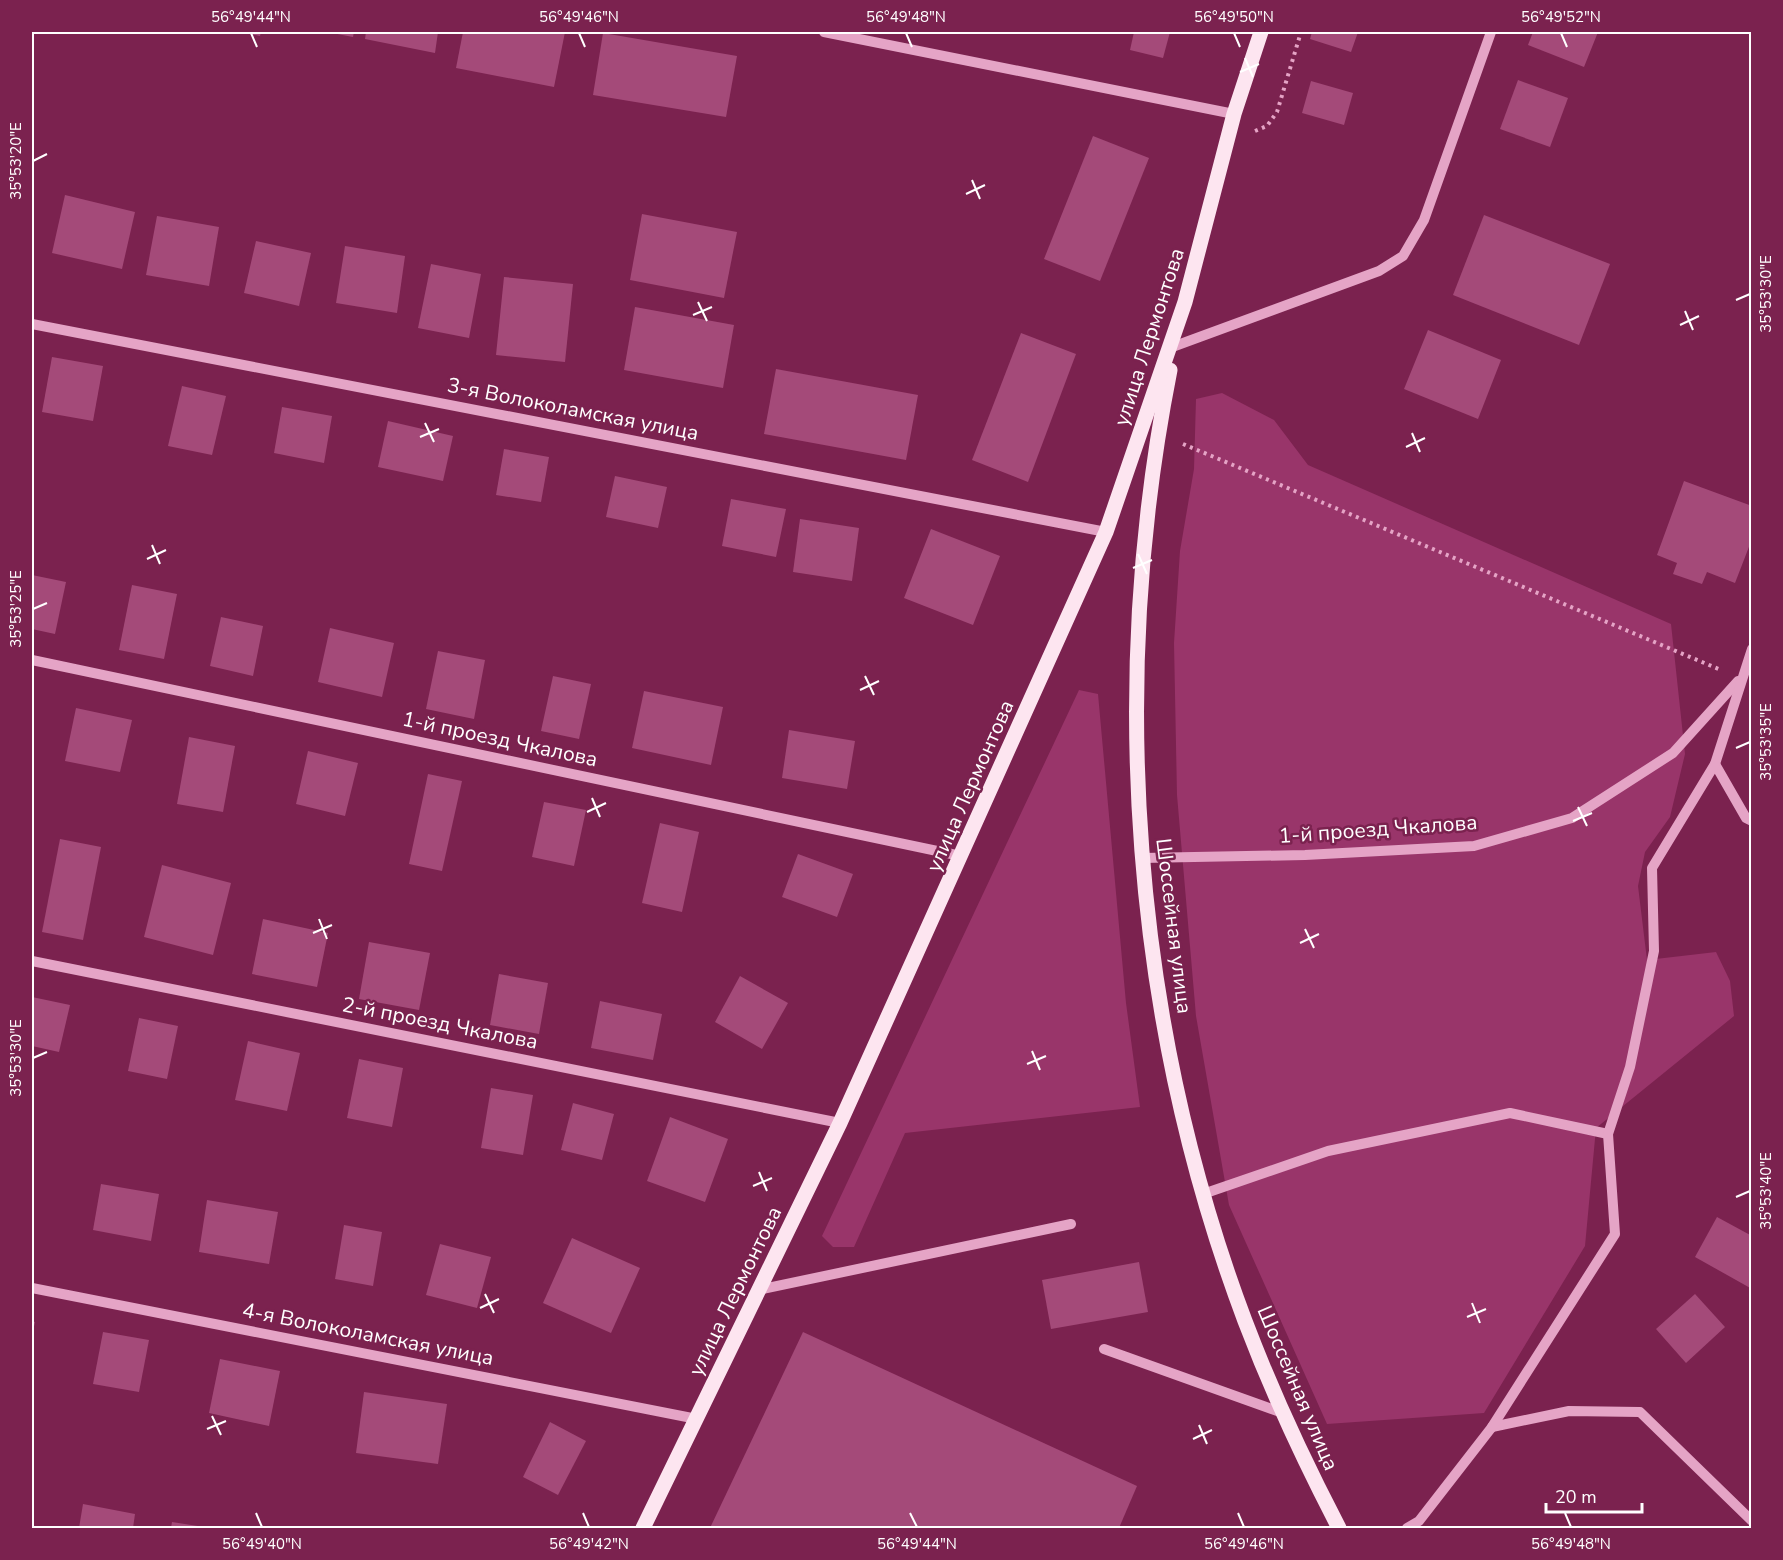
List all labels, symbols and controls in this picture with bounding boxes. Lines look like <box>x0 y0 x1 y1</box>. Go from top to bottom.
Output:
text: 56°49'44"N <box>211 7 291 27</box>
text: 56°49'46"N <box>539 7 619 27</box>
text: 56°49'48"N <box>866 7 946 27</box>
text: 56°49'50"N <box>1194 7 1274 27</box>
text: 56°49'52"N <box>1521 7 1601 27</box>
text: 35°53'20"E <box>6 122 26 200</box>
street label: улица Лермонтова <box>1107 245 1191 429</box>
text: 35°53'30"E <box>1756 255 1776 333</box>
street label: 3-я Волоколамская улица <box>445 371 701 447</box>
text: 35°53'25"E <box>6 570 26 648</box>
street label: улица Лермонтова <box>920 696 1020 876</box>
text: 35°53'35"E <box>1756 703 1776 781</box>
street label: 1-й проезд Чкалова <box>400 705 600 773</box>
street label: 1-й проезд Чкалова <box>1278 808 1478 850</box>
street label: Шоссейная улица <box>1149 837 1199 1015</box>
street label: 2-й проезд Чкалова <box>340 990 540 1056</box>
text: 35°53'30"E <box>6 1019 26 1097</box>
text: 35°53'40"E <box>1756 1152 1776 1230</box>
street label: улица Лермонтова <box>682 1202 788 1380</box>
street label: 4-я Волоколамская улица <box>240 1296 496 1372</box>
street label: Шоссейная улица <box>1251 1301 1345 1475</box>
scale bar <box>1546 1476 1642 1514</box>
text: 20 m <box>1555 1485 1597 1509</box>
text: 56°49'40"N <box>222 1534 302 1554</box>
text: 56°49'42"N <box>549 1534 629 1554</box>
text: 56°49'44"N <box>877 1534 957 1554</box>
text: 56°49'46"N <box>1204 1534 1284 1554</box>
text: 56°49'48"N <box>1531 1534 1611 1554</box>

